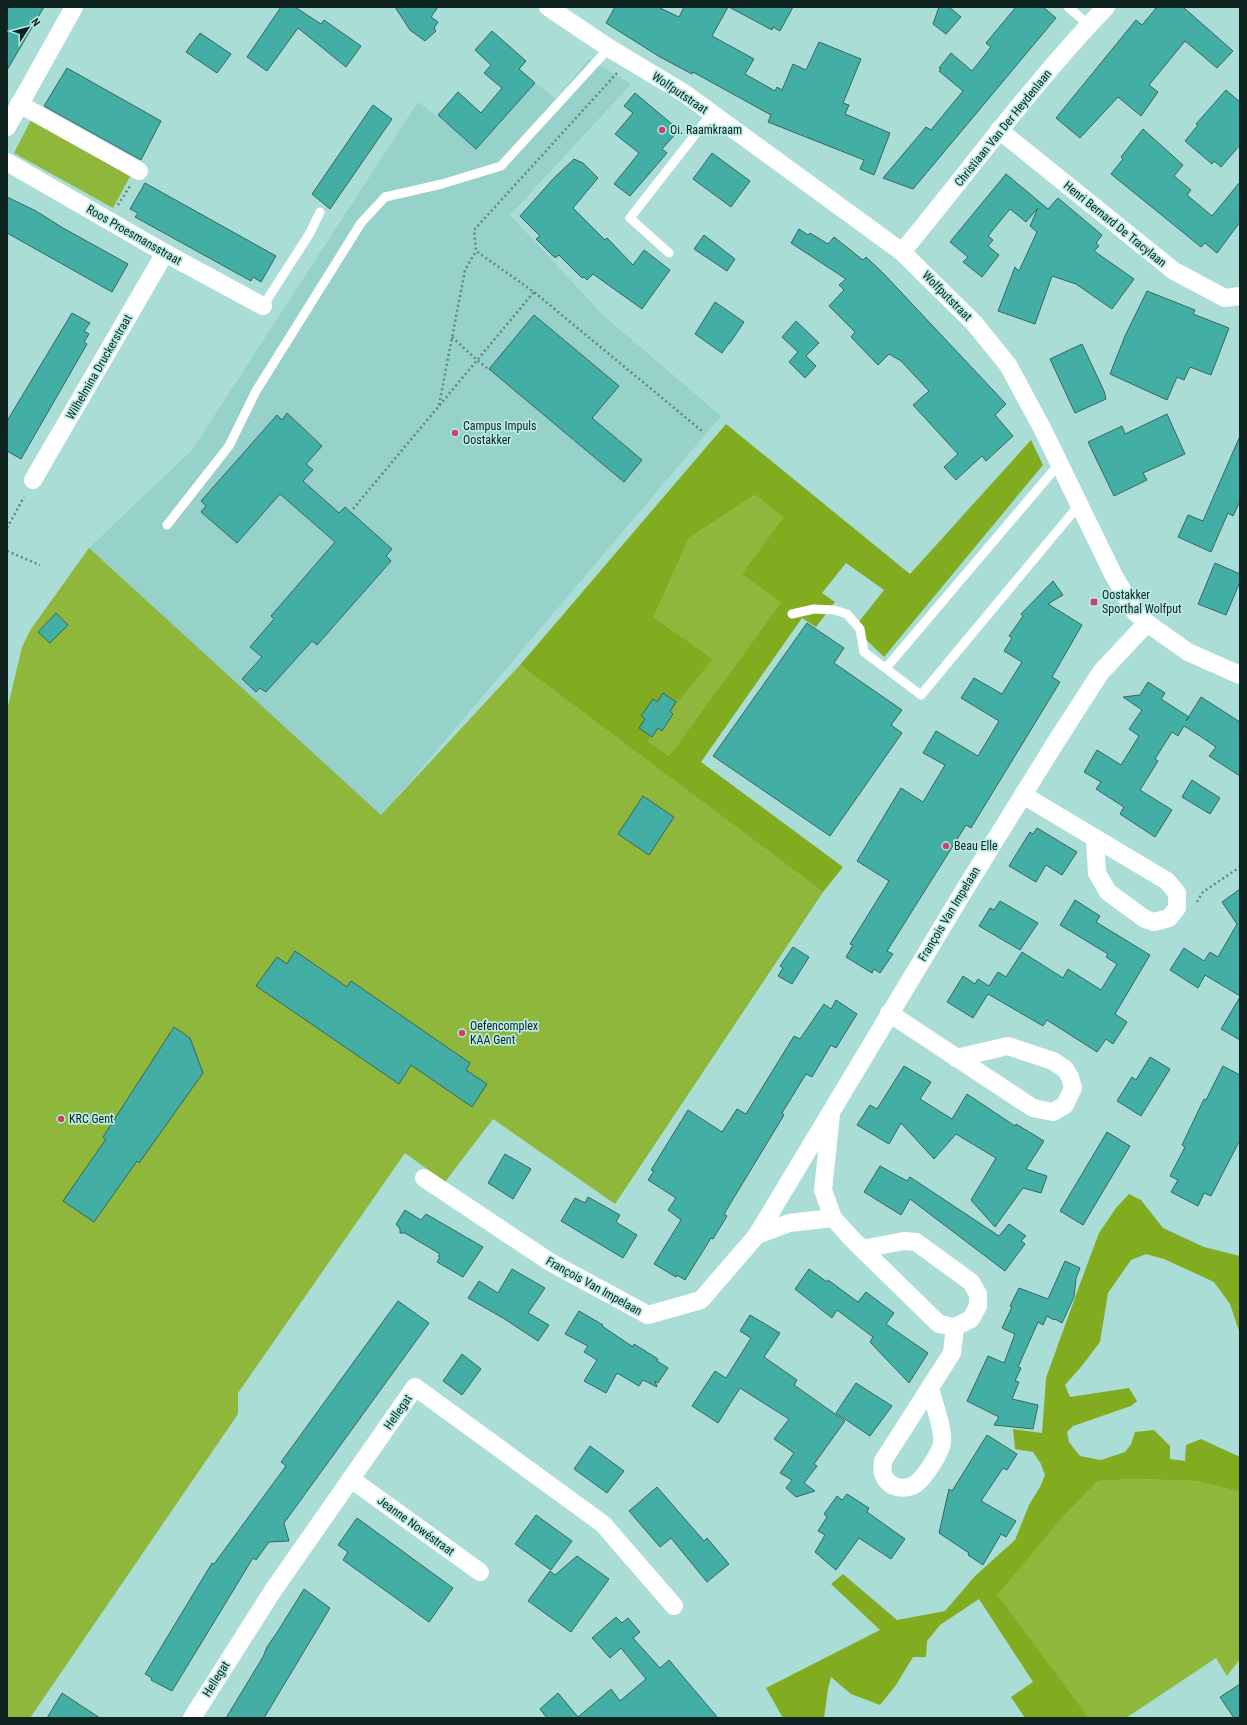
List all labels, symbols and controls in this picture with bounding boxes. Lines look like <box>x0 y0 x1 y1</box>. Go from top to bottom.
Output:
north arrow <box>8 8 48 48</box>
text: N <box>28 16 43 29</box>
street label: Christiaan Van Der Heydenlaan <box>952 67 1054 189</box>
street label: Wolfputstraat <box>649 69 711 117</box>
place label: Oi. Raamkraam <box>670 123 742 137</box>
marker: Oi. Raamkraam <box>657 125 667 135</box>
street label: Henri Bernard De Tracylaan <box>1061 178 1169 270</box>
street label: Roos Proesmansstraat <box>84 202 184 268</box>
street label: Wolfputstraat <box>919 268 975 324</box>
street label: Wilhelmina Druckerstraat <box>63 312 135 422</box>
place label: Campus Impuls Oostakker <box>463 419 537 447</box>
marker: Campus Impuls Oostakker <box>450 428 460 438</box>
place label: Oostakker Sporthal Wolfput <box>1102 588 1182 616</box>
marker: Oostakker Sporthal Wolfput <box>1089 597 1099 607</box>
place label: Beau Elle <box>954 839 998 853</box>
marker: Beau Elle <box>941 841 951 851</box>
street label: François Van Impelaan <box>915 864 983 964</box>
place label: Oefencomplex KAA Gent <box>470 1019 538 1047</box>
marker: Oefencomplex KAA Gent <box>457 1028 467 1038</box>
place label: KRC Gent <box>69 1112 114 1126</box>
marker: KRC Gent <box>56 1114 66 1124</box>
street label: François Van Impelaan <box>544 1254 645 1318</box>
street label: Hellegat <box>381 1391 415 1432</box>
street label: Jeanne Nowéstraat <box>375 1493 458 1559</box>
street label: Hellegat <box>200 1658 233 1699</box>

